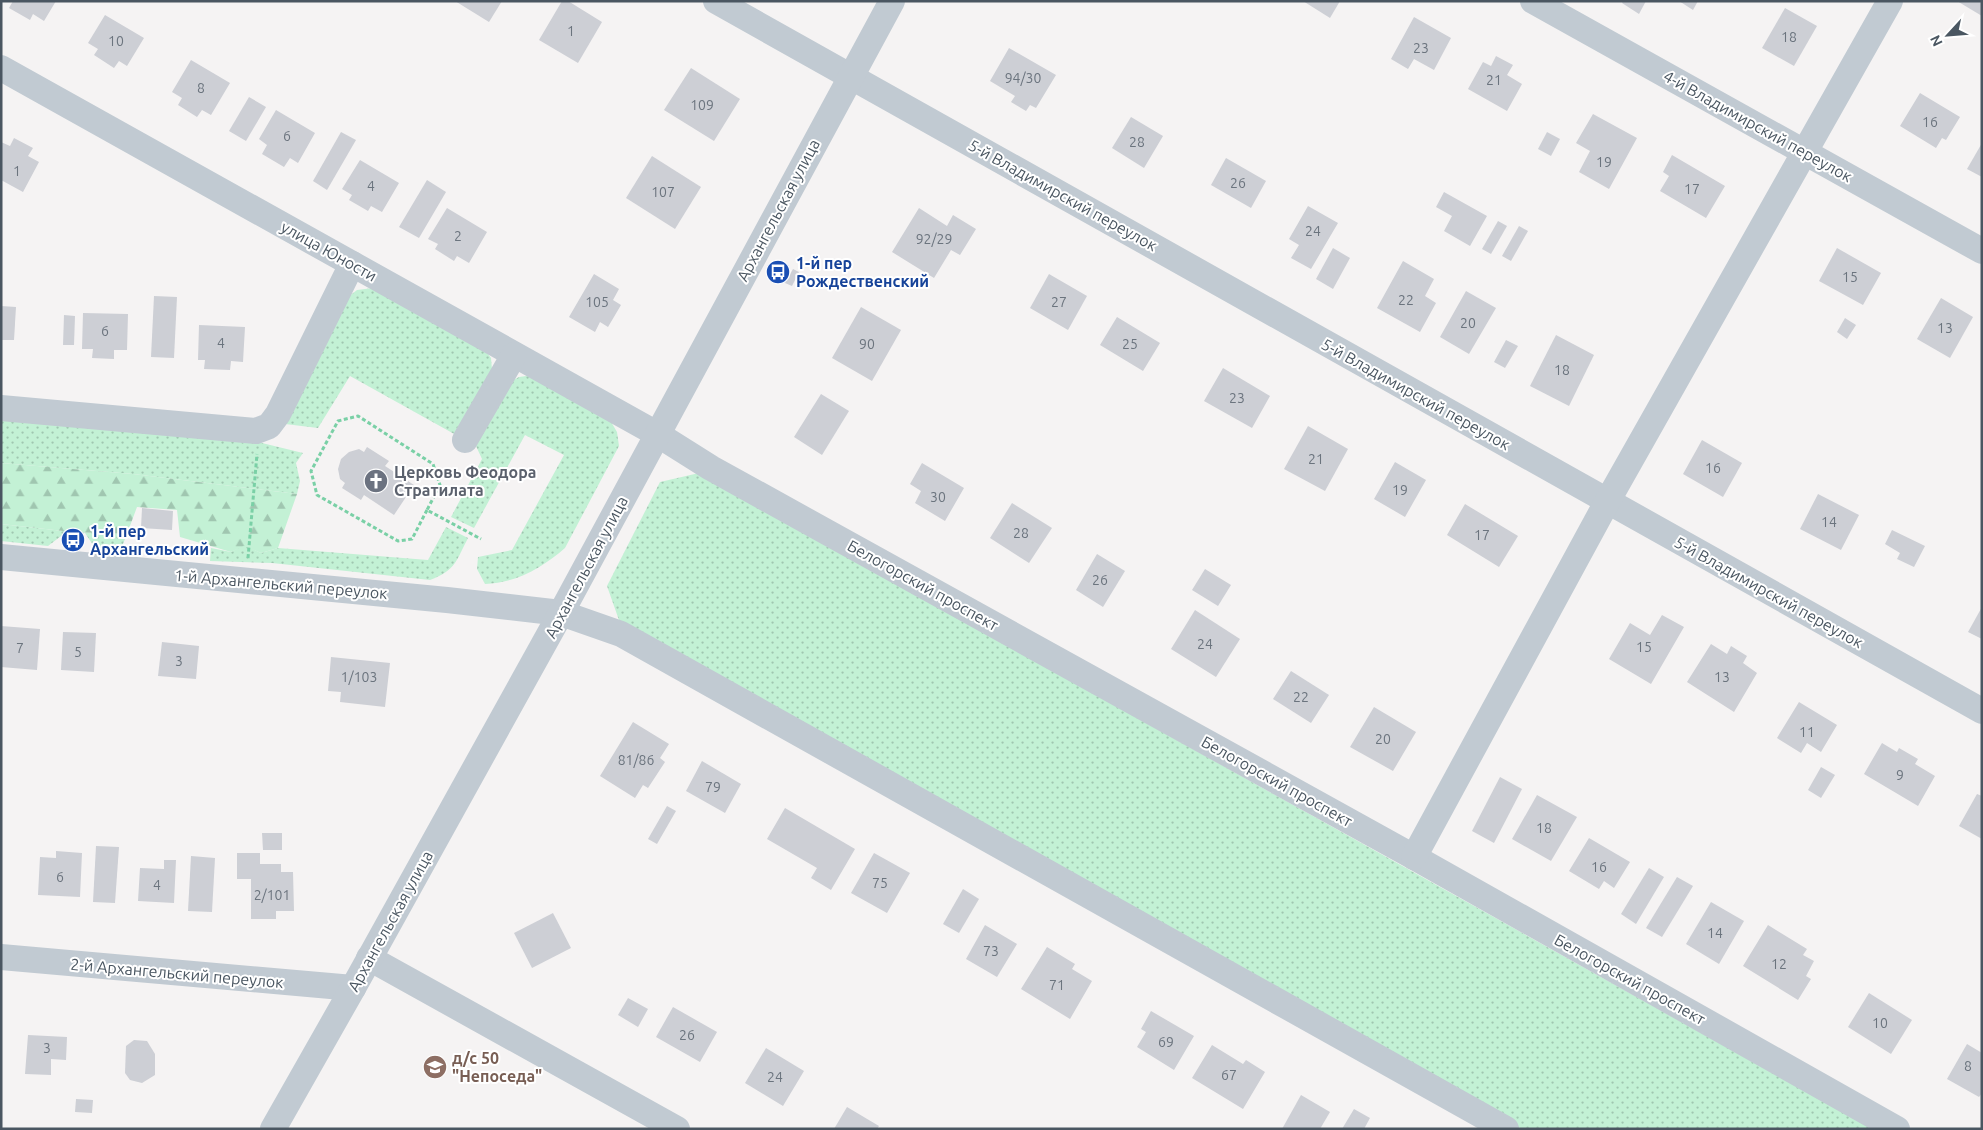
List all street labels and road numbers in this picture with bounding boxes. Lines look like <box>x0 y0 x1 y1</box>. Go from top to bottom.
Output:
street label: 4-й Владимирский переулок <box>1661 67 1855 185</box>
street label: Архангельская улица <box>733 136 823 284</box>
street label: 5-й Владимирский переулок <box>966 136 1160 254</box>
street label: улица Юности <box>278 217 380 285</box>
street label: 5-й Владимирский переулок <box>1319 335 1513 453</box>
street label: Архангельская улица <box>541 493 631 641</box>
street label: 5-й Владимирский переулок <box>1672 533 1866 651</box>
street label: Белогорский проспект <box>844 536 1002 634</box>
street label: 1-й Архангельский переулок <box>174 566 388 602</box>
street label: Белогорский проспект <box>1198 732 1356 830</box>
street label: Архангельская улица <box>344 847 436 995</box>
street label: Белогорский проспект <box>1551 930 1709 1028</box>
street label: 2-й Архангельский переулок <box>70 955 284 991</box>

